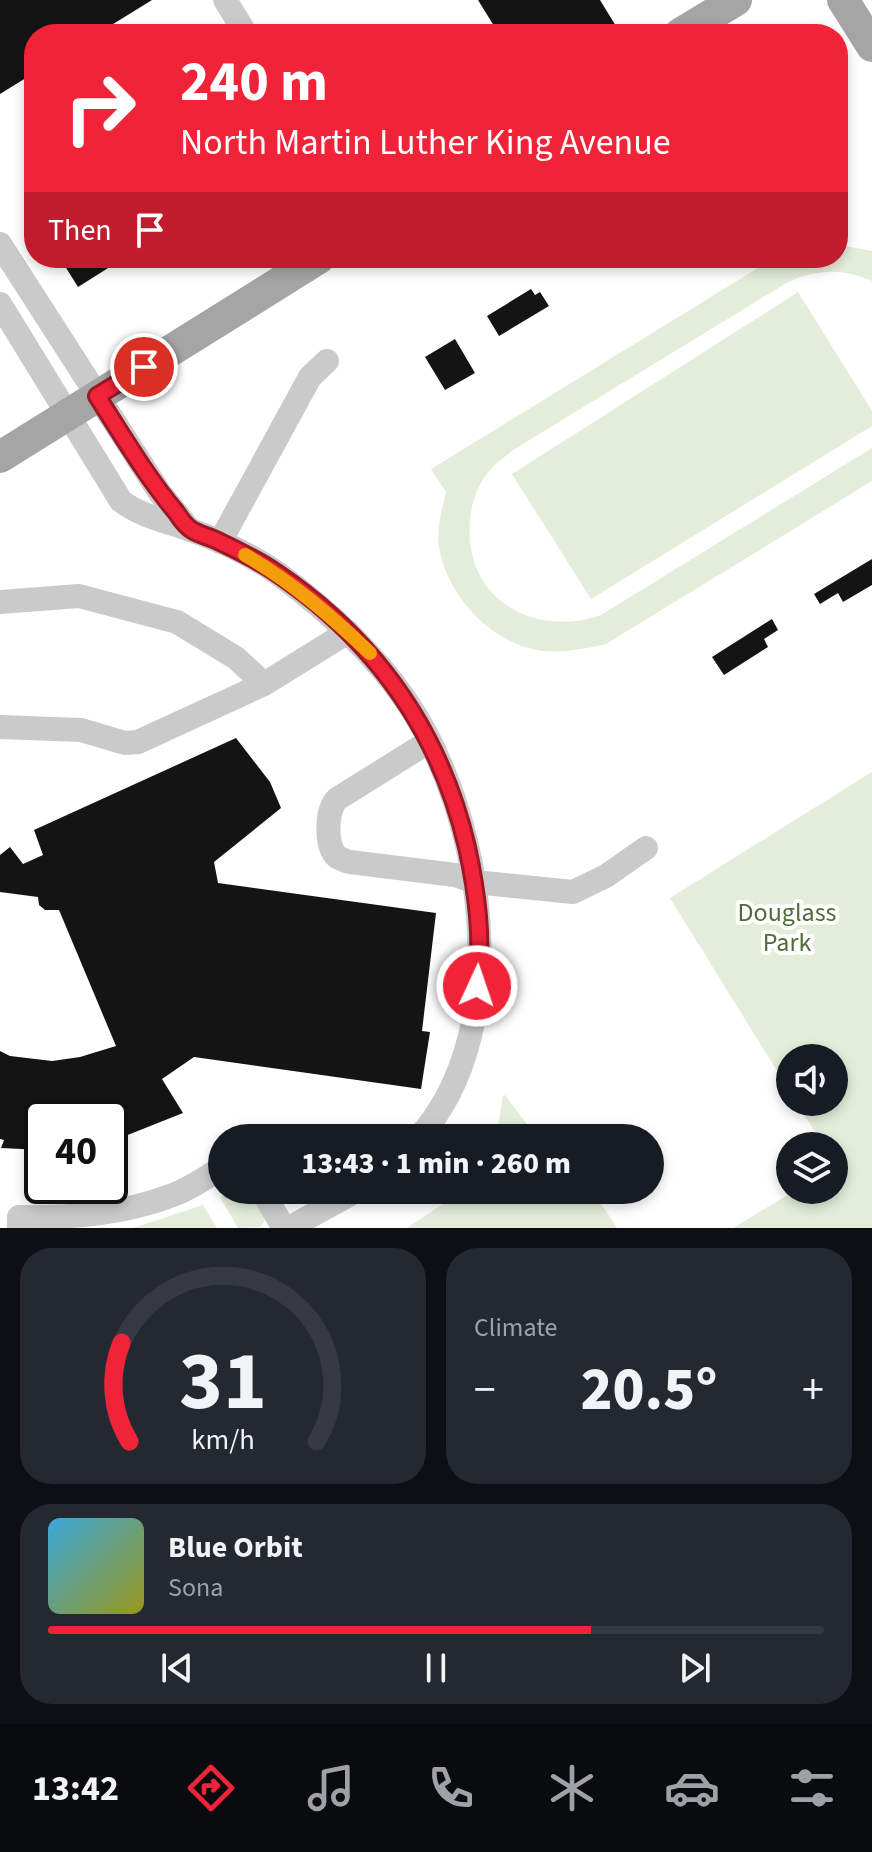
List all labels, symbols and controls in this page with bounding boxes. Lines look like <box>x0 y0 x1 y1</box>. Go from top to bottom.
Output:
text: 240 m <box>180 43 328 122</box>
icon: right <box>48 56 152 160</box>
text: North Martin Luther King Avenue <box>180 117 671 168</box>
icon: arrive <box>128 208 172 252</box>
text: Then <box>48 209 112 252</box>
pin <box>110 333 178 401</box>
icon: arrive <box>122 345 166 389</box>
park label: Douglass Park <box>738 894 837 961</box>
position arrow <box>435 944 519 1028</box>
map controls <box>776 1044 848 1204</box>
button: sound <box>776 1044 848 1116</box>
speed limit sign: 40 <box>24 1100 128 1204</box>
button: layers <box>776 1132 848 1204</box>
text: 13:43 · 1 min · 260 m <box>301 1142 571 1185</box>
text: Climate <box>474 1309 558 1346</box>
text: 31 <box>179 1323 267 1441</box>
text: 20.5° <box>581 1348 717 1433</box>
text: − <box>474 1359 496 1422</box>
text: + <box>802 1359 824 1422</box>
text: km/h <box>191 1420 255 1460</box>
text: Blue Orbit <box>168 1526 303 1569</box>
text: Sona <box>168 1569 223 1606</box>
icon: previous <box>155 1646 199 1690</box>
icon: pause <box>414 1646 458 1690</box>
icon: next <box>673 1646 717 1690</box>
icon: directions <box>183 1760 239 1816</box>
icon: music <box>303 1760 359 1816</box>
icon: phone <box>423 1760 479 1816</box>
icon: climate <box>544 1760 600 1816</box>
icon: car <box>664 1760 720 1816</box>
icon: filters <box>784 1760 840 1816</box>
text: 13:42 <box>32 1763 119 1814</box>

